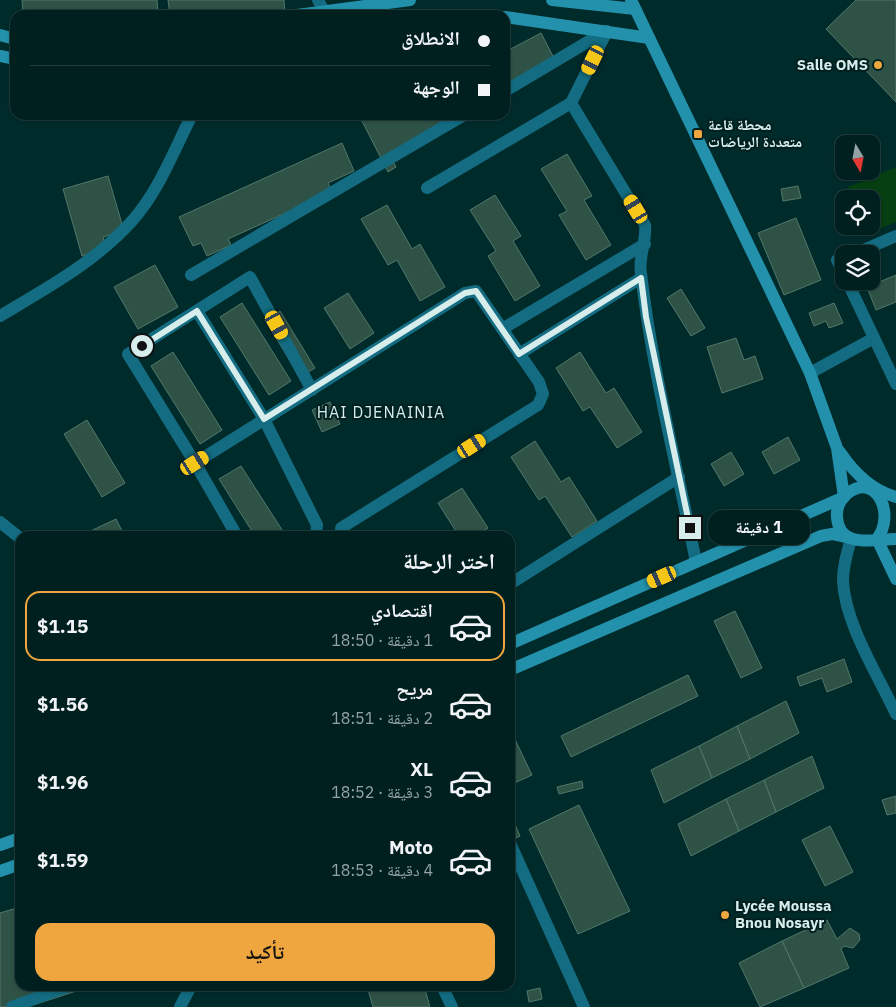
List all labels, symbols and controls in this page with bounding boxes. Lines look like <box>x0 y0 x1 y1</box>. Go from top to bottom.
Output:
text: الانطلاق <box>401 26 460 50</box>
car <box>579 43 606 77</box>
place label: Salle OMS <box>797 55 868 74</box>
marker: Salle OMS <box>872 59 884 71</box>
text: الوجهة <box>412 75 460 99</box>
place label: محطة قاعة متعددة الرياضات <box>708 115 802 151</box>
marker: محطة قاعة متعددة الرياضات <box>692 128 704 140</box>
north arrow <box>835 135 880 180</box>
map controls <box>835 135 880 290</box>
button: locate <box>835 190 880 235</box>
car <box>621 192 650 226</box>
button: layers <box>835 245 880 290</box>
car <box>263 308 290 342</box>
route start <box>131 335 153 357</box>
district label: HAI DJENAINIA <box>317 402 445 422</box>
car <box>455 432 488 460</box>
car <box>178 449 211 477</box>
callout: 1 دقيقة <box>708 510 810 546</box>
route end <box>679 517 701 539</box>
text: 1 دقيقة <box>736 517 783 537</box>
text: اختر الرحلة <box>403 546 495 575</box>
car <box>645 564 678 590</box>
text: اقتصادي <box>371 598 433 622</box>
icon: car <box>448 604 493 649</box>
text: $1.15 <box>37 614 89 638</box>
text: 1 دقيقة · 18:50 <box>331 630 433 650</box>
text: مريح <box>396 676 433 700</box>
icon: car <box>448 682 493 727</box>
text: $1.56 <box>37 692 89 716</box>
text: 2 دقيقة · 18:51 <box>331 708 433 728</box>
text: XL <box>410 757 433 781</box>
icon: car <box>448 760 493 805</box>
text: $1.96 <box>37 770 89 794</box>
text: 3 دقيقة · 18:52 <box>331 782 433 802</box>
text: Moto <box>389 835 433 859</box>
icon: car <box>448 838 493 883</box>
text: $1.59 <box>37 848 89 872</box>
text: 4 دقيقة · 18:53 <box>331 860 433 880</box>
place label: Lycée Moussa Bnou Nosayr <box>735 896 832 932</box>
marker: Lycée Moussa Bnou Nosayr <box>719 909 731 921</box>
button: تأكيد <box>35 923 495 981</box>

